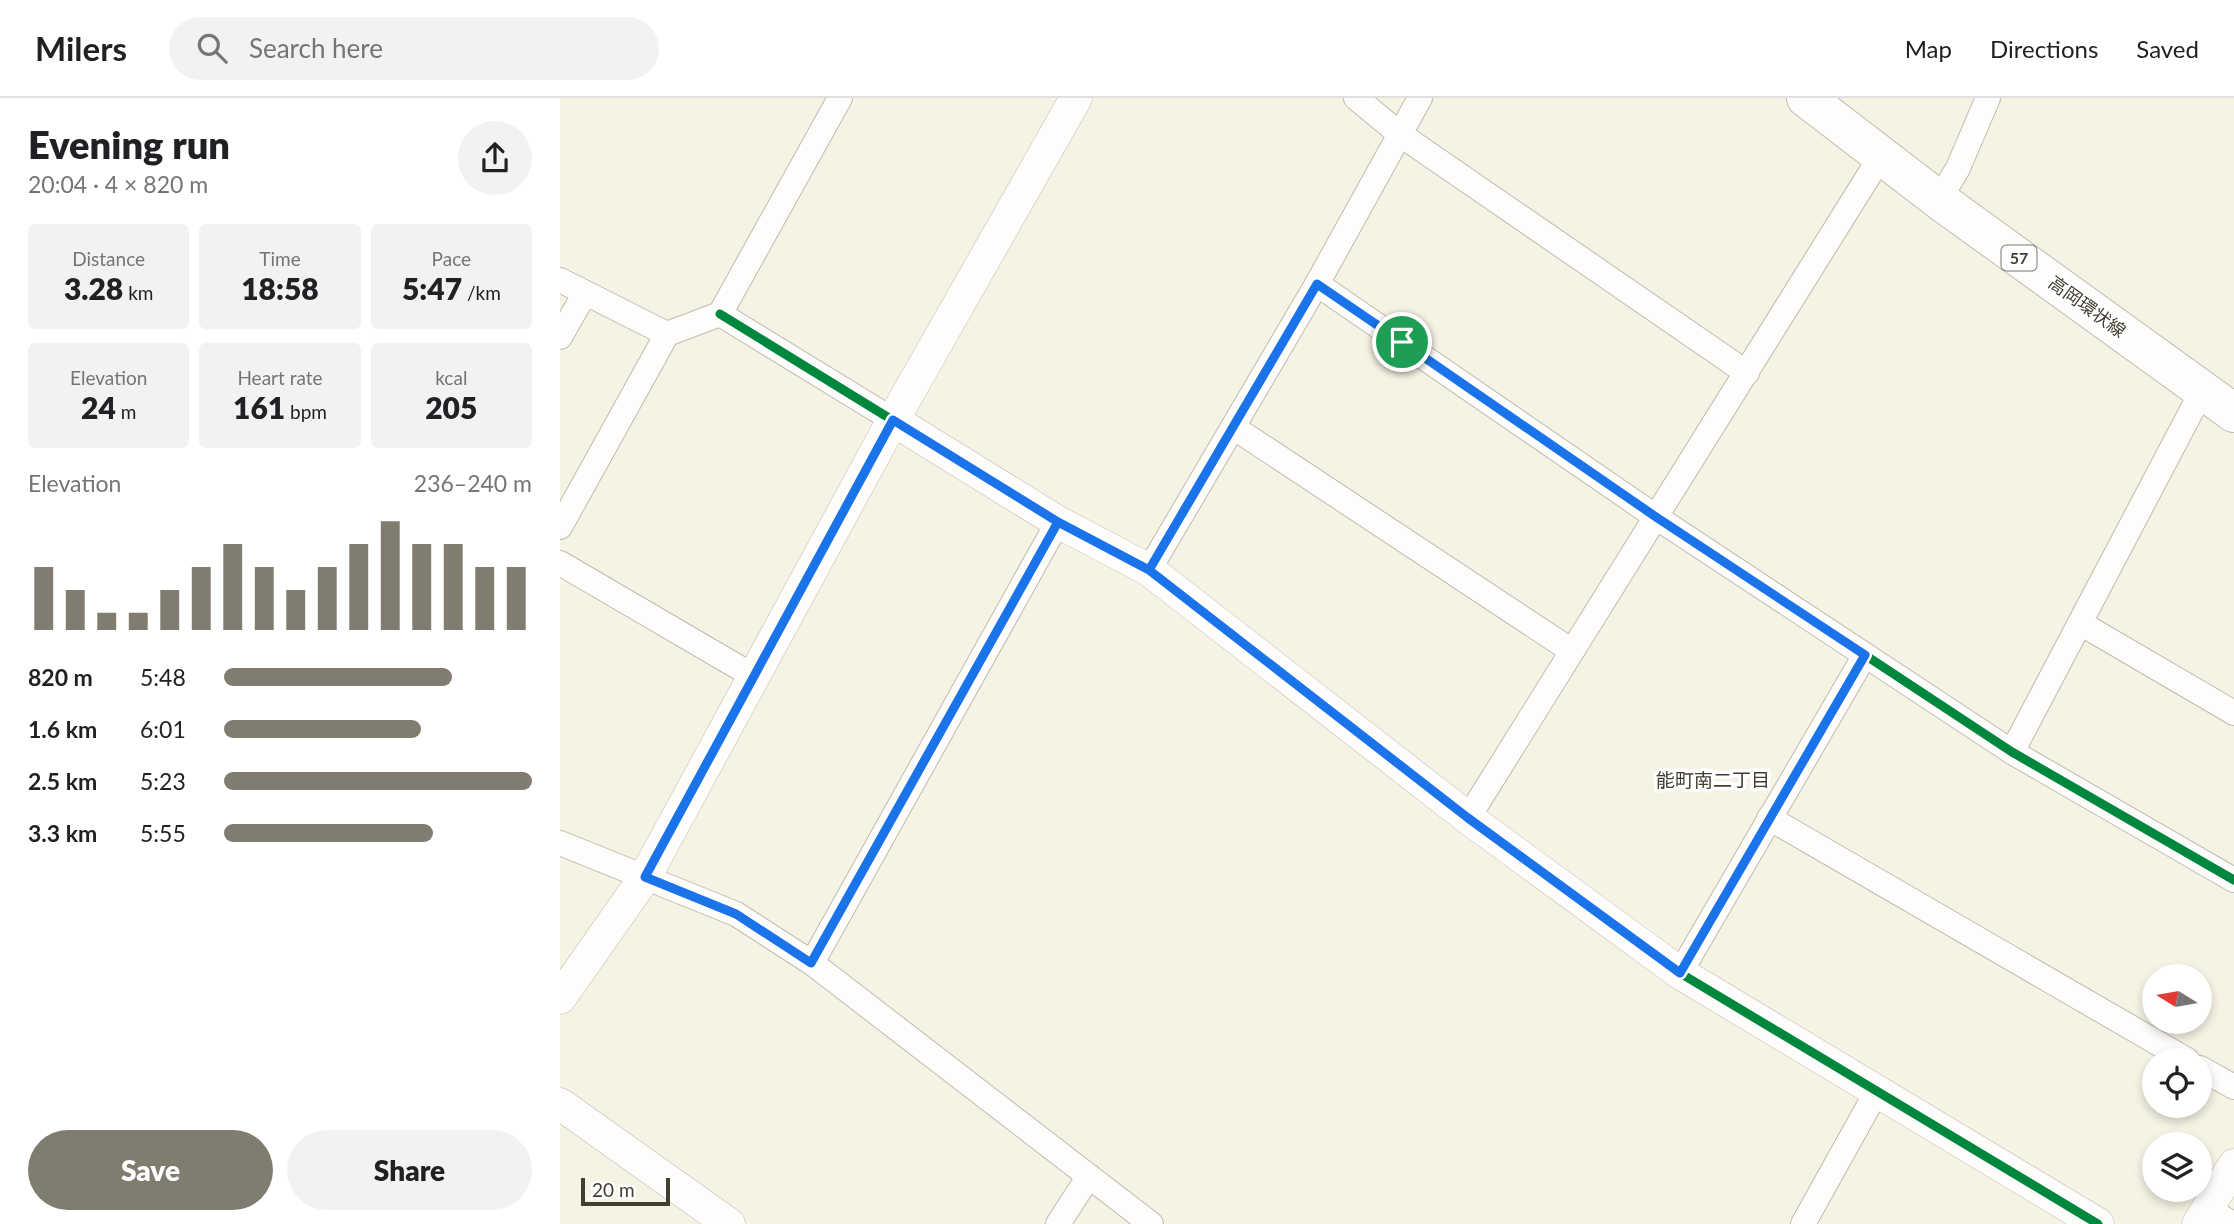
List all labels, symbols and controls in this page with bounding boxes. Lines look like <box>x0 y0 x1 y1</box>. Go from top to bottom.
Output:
search box <box>169 17 659 80</box>
text: Milers <box>35 28 127 68</box>
icon: search <box>193 29 231 67</box>
text: Search here <box>249 32 383 64</box>
text: Map <box>1905 34 1952 63</box>
text: Directions <box>1990 34 2098 63</box>
text: Saved <box>2136 34 2199 63</box>
text: Evening run <box>28 121 230 167</box>
button: share <box>458 121 532 195</box>
text: 20:04 · 4 × 820 m <box>28 170 208 198</box>
road number: 57 <box>2002 246 2036 270</box>
text: Distance <box>72 247 145 270</box>
text: Time <box>259 247 301 270</box>
text: Pace <box>432 247 471 270</box>
text: 3.28 <box>64 270 123 306</box>
text: 18:58 <box>241 270 319 306</box>
text: 5:47 <box>402 270 462 306</box>
street label: 高岡環状線 <box>2045 271 2130 342</box>
text: km <box>123 281 153 304</box>
text: /km <box>462 281 501 304</box>
pin <box>1372 312 1432 372</box>
icon: arrive <box>1383 323 1421 361</box>
text: Elevation <box>70 366 147 389</box>
text: Heart rate <box>237 366 323 389</box>
text: kcal <box>435 366 467 389</box>
text: 24 <box>81 389 116 425</box>
text: 161 <box>233 389 285 425</box>
text: 205 <box>425 389 477 425</box>
text: m <box>116 400 136 423</box>
text: bpm <box>285 400 327 423</box>
text: Elevation <box>28 469 121 497</box>
text: 236–240 m <box>414 469 532 497</box>
text: 820 m <box>28 663 93 691</box>
text: 5:48 <box>140 663 186 691</box>
text: 1.6 km <box>28 715 97 743</box>
text: 6:01 <box>140 715 186 743</box>
text: 2.5 km <box>28 767 97 795</box>
text: 5:23 <box>140 767 186 795</box>
district label: 能町南二丁目 <box>1656 768 1770 791</box>
text: 3.3 km <box>28 819 97 847</box>
text: 5:55 <box>140 819 186 847</box>
north arrow <box>2142 964 2212 1034</box>
map controls <box>2142 964 2212 1202</box>
button: locate <box>2142 1048 2212 1118</box>
button: Save <box>28 1130 273 1210</box>
button: Share <box>287 1130 532 1210</box>
button: layers <box>2142 1132 2212 1202</box>
scale bar <box>581 1175 670 1207</box>
text: 20 m <box>592 1178 635 1201</box>

